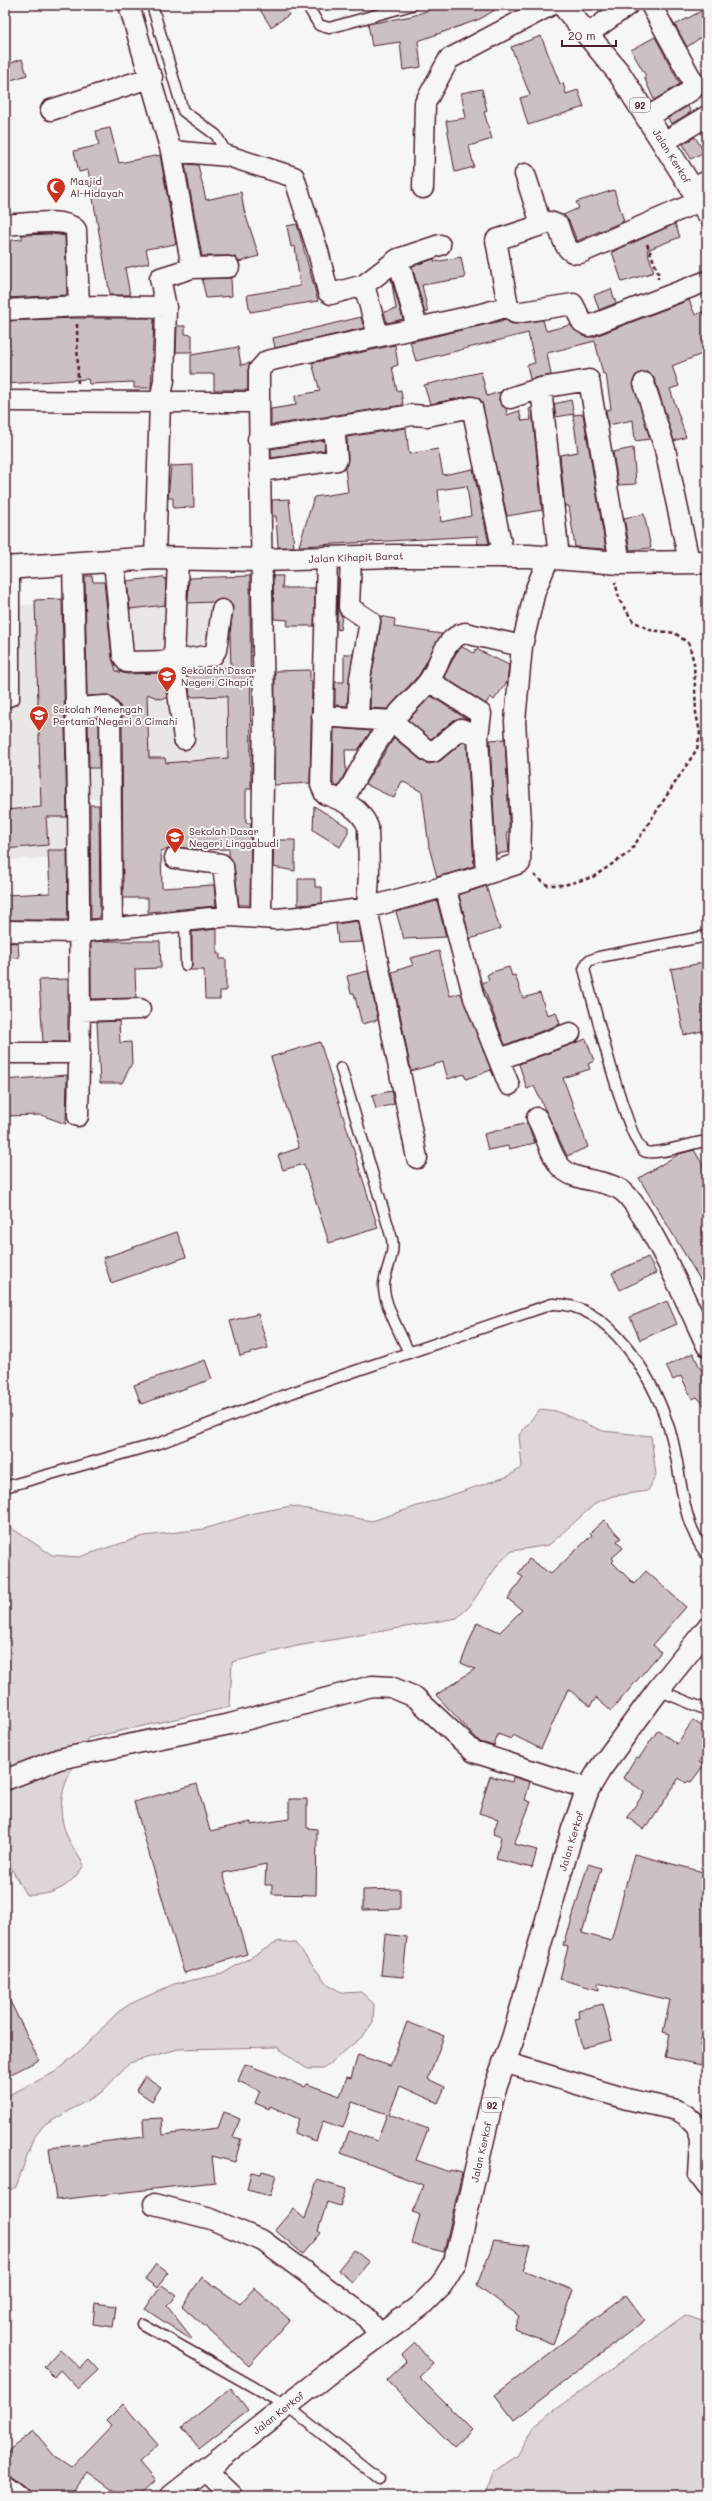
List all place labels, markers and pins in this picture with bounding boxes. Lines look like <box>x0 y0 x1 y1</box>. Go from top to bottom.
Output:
place label: Masjid Al-Hidayah <box>70 174 124 200</box>
mosque icon: Masjid Al-Hidayah <box>45 176 67 204</box>
place label: Sekolahh Dasar Negeri Cihapit <box>181 663 257 689</box>
school or university icon: Sekolahh Dasar Negeri Cihapit <box>156 665 178 693</box>
place label: Sekolah Menengah Pertama Negeri 8 Cimahi <box>53 702 178 728</box>
school or university icon: Sekolah Menengah Pertama Negeri 8 Cimahi <box>28 704 50 732</box>
place label: Sekolah Dasar Negeri Linggabudi <box>189 824 279 850</box>
school or university icon: Sekolah Dasar Negeri Linggabudi <box>164 826 186 854</box>

